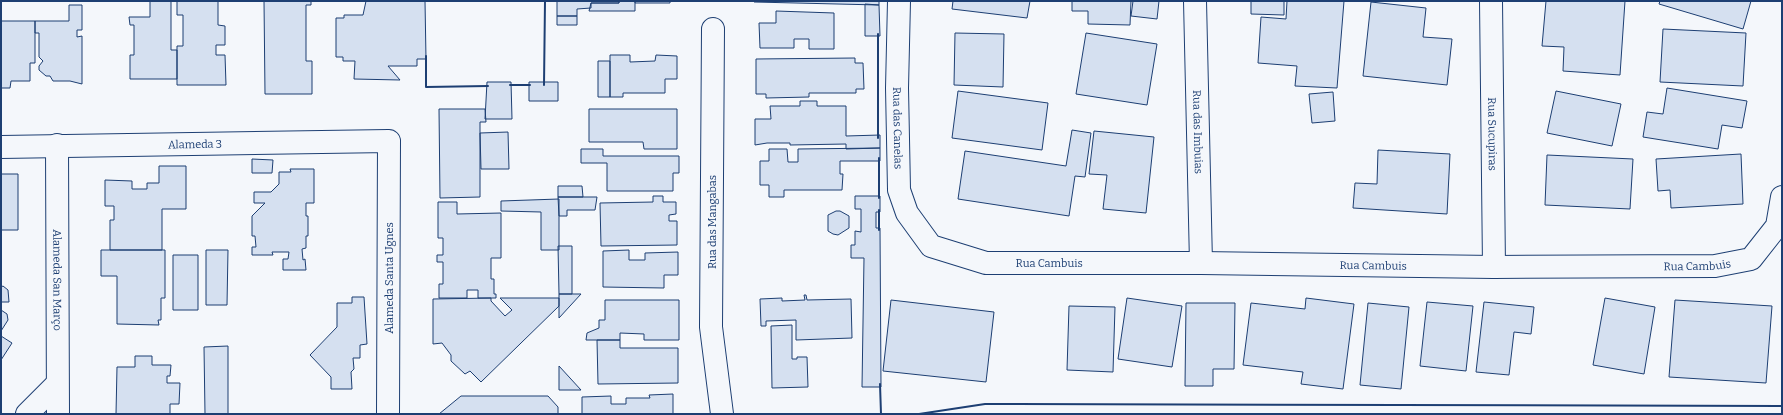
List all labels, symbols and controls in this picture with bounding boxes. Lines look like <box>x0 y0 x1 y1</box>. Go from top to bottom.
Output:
street label: Rua das Canelas <box>890 87 905 169</box>
street label: Rua das Imbuias <box>1190 90 1205 174</box>
street label: Rua Sucupiras <box>1485 97 1499 171</box>
street label: Alameda 3 <box>168 138 222 151</box>
street label: Rua das Mangabas <box>706 175 719 269</box>
street label: Alameda Santa Ugnes <box>383 222 396 334</box>
street label: Alameda San Março <box>50 229 64 331</box>
street label: Rua Cambuis <box>1016 257 1083 270</box>
street label: Rua Cambuis <box>1664 257 1732 273</box>
street label: Rua Cambuis <box>1339 259 1407 273</box>

